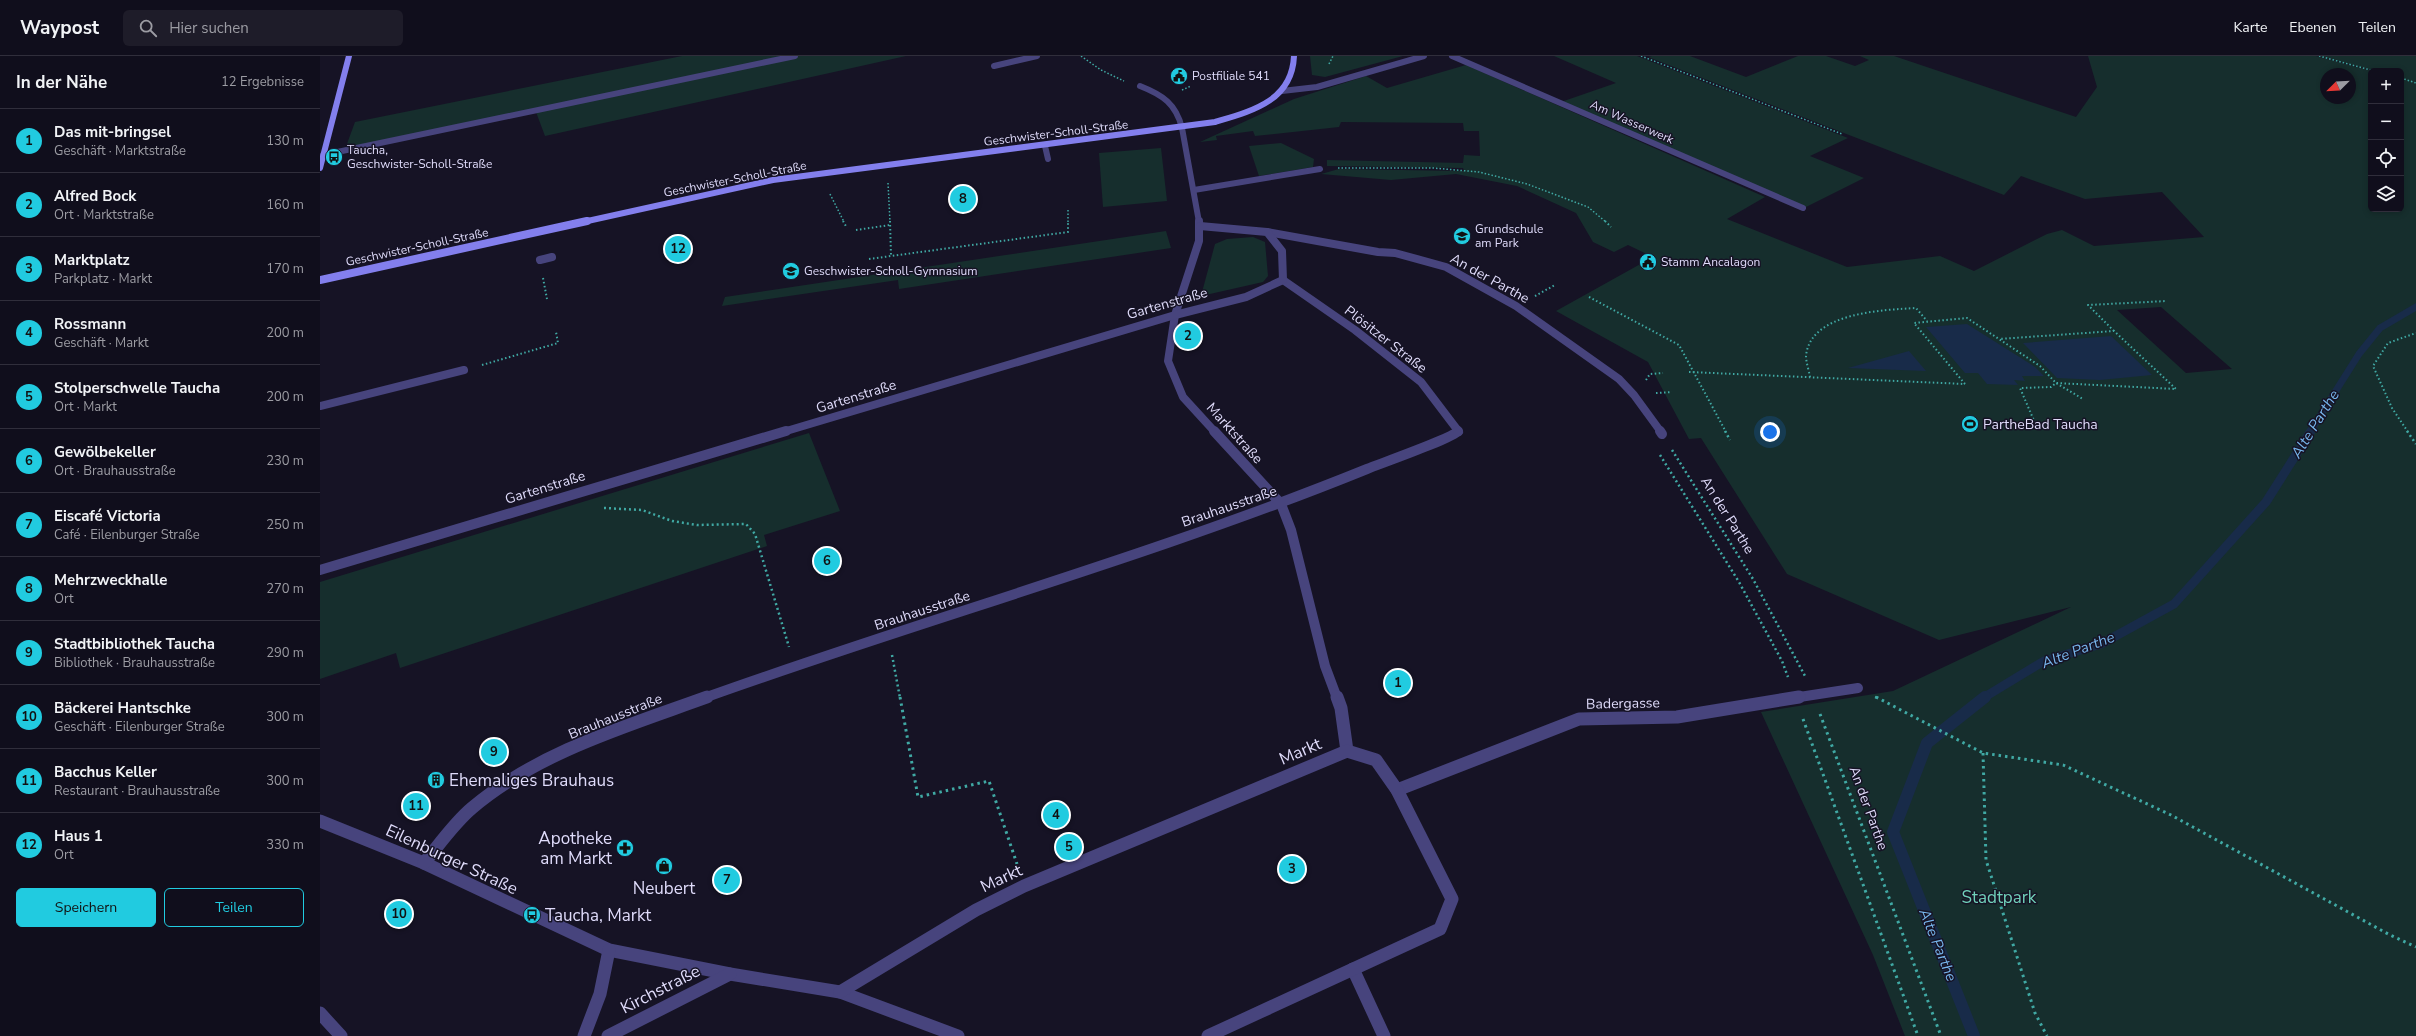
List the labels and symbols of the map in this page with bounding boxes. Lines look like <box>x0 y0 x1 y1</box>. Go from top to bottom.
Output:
public building icon: Postfiliale 541 <box>1169 66 1189 86</box>
place label: Postfiliale 541 <box>1192 68 1270 84</box>
north arrow <box>2320 68 2356 104</box>
street label: Am Wasserwerk <box>1588 96 1677 148</box>
street label: Geschwister-Scholl-Straße <box>983 116 1129 150</box>
place label: Taucha, Geschwister-Scholl-Straße <box>347 142 492 172</box>
bus stop icon: Taucha, Geschwister-Scholl-Straße <box>324 147 344 167</box>
street label: Geschwister-Scholl-Straße <box>662 157 808 201</box>
pin: 8 <box>950 184 976 214</box>
place label: Grundschule am Park <box>1475 221 1543 251</box>
street label: Geschwister-Scholl-Straße <box>344 224 490 270</box>
school or university icon: Grundschule am Park <box>1452 226 1472 246</box>
pin: 12 <box>665 234 691 264</box>
street label: An der Parthe <box>1447 249 1533 308</box>
public building icon: Stamm Ancalagon <box>1638 252 1658 272</box>
place label: Stamm Ancalagon <box>1661 254 1760 270</box>
school or university icon: Geschwister-Scholl-Gymnasium <box>781 261 801 281</box>
place label: Geschwister-Scholl-Gymnasium <box>804 263 978 279</box>
street label: Gartenstraße <box>1125 283 1210 324</box>
street label: Plösitzer Straße <box>1340 301 1431 378</box>
pin: 2 <box>1175 321 1201 351</box>
street label: Gartenstraße <box>814 375 899 418</box>
water label: Alte Parthe <box>2286 386 2344 463</box>
street label: Marktstraße <box>1202 399 1267 468</box>
sports icon: PartheBad Taucha <box>1960 414 1980 434</box>
place label: PartheBad Taucha <box>1983 415 2098 434</box>
your location <box>1760 422 1780 442</box>
street label: Gartenstraße <box>503 466 588 509</box>
street label: An der Parthe <box>1696 473 1759 557</box>
street label: Brauhausstraße <box>1179 481 1279 532</box>
pin: 6 <box>814 546 840 576</box>
street label: Brauhausstraße <box>872 586 972 635</box>
water label: Alte Parthe <box>2038 627 2117 673</box>
pin: 1 <box>1385 668 1411 698</box>
street label: Brauhausstraße <box>565 689 665 744</box>
street label: Badergasse <box>1586 693 1660 714</box>
street label: Markt <box>1276 732 1326 771</box>
pin: 9 <box>481 737 507 767</box>
street label: An der Parthe <box>1845 764 1892 853</box>
place label: Ehemaliges Brauhaus <box>449 769 614 792</box>
building icon: Ehemaliges Brauhaus <box>426 770 446 790</box>
pin: 11 <box>403 791 429 821</box>
pin: 4 <box>1043 800 1069 830</box>
street label: Eilenburger Straße <box>382 819 522 900</box>
place label: Apotheke am Markt <box>538 827 613 870</box>
pin: 5 <box>1056 832 1082 862</box>
pharmacy icon: Apotheke am Markt <box>615 838 635 858</box>
pin: 3 <box>1279 854 1305 884</box>
shop icon: Neubert <box>654 856 674 876</box>
street label: Markt <box>976 858 1027 898</box>
pin: 7 <box>714 865 740 895</box>
place label: Neubert <box>633 877 696 900</box>
park label: Stadtpark <box>1962 886 2037 909</box>
pin: 10 <box>386 899 412 929</box>
place label: Taucha, Markt <box>545 904 652 927</box>
bus stop icon: Taucha, Markt <box>522 905 542 925</box>
water label: Alte Parthe <box>1914 905 1962 984</box>
street label: Kirchstraße <box>616 960 704 1019</box>

